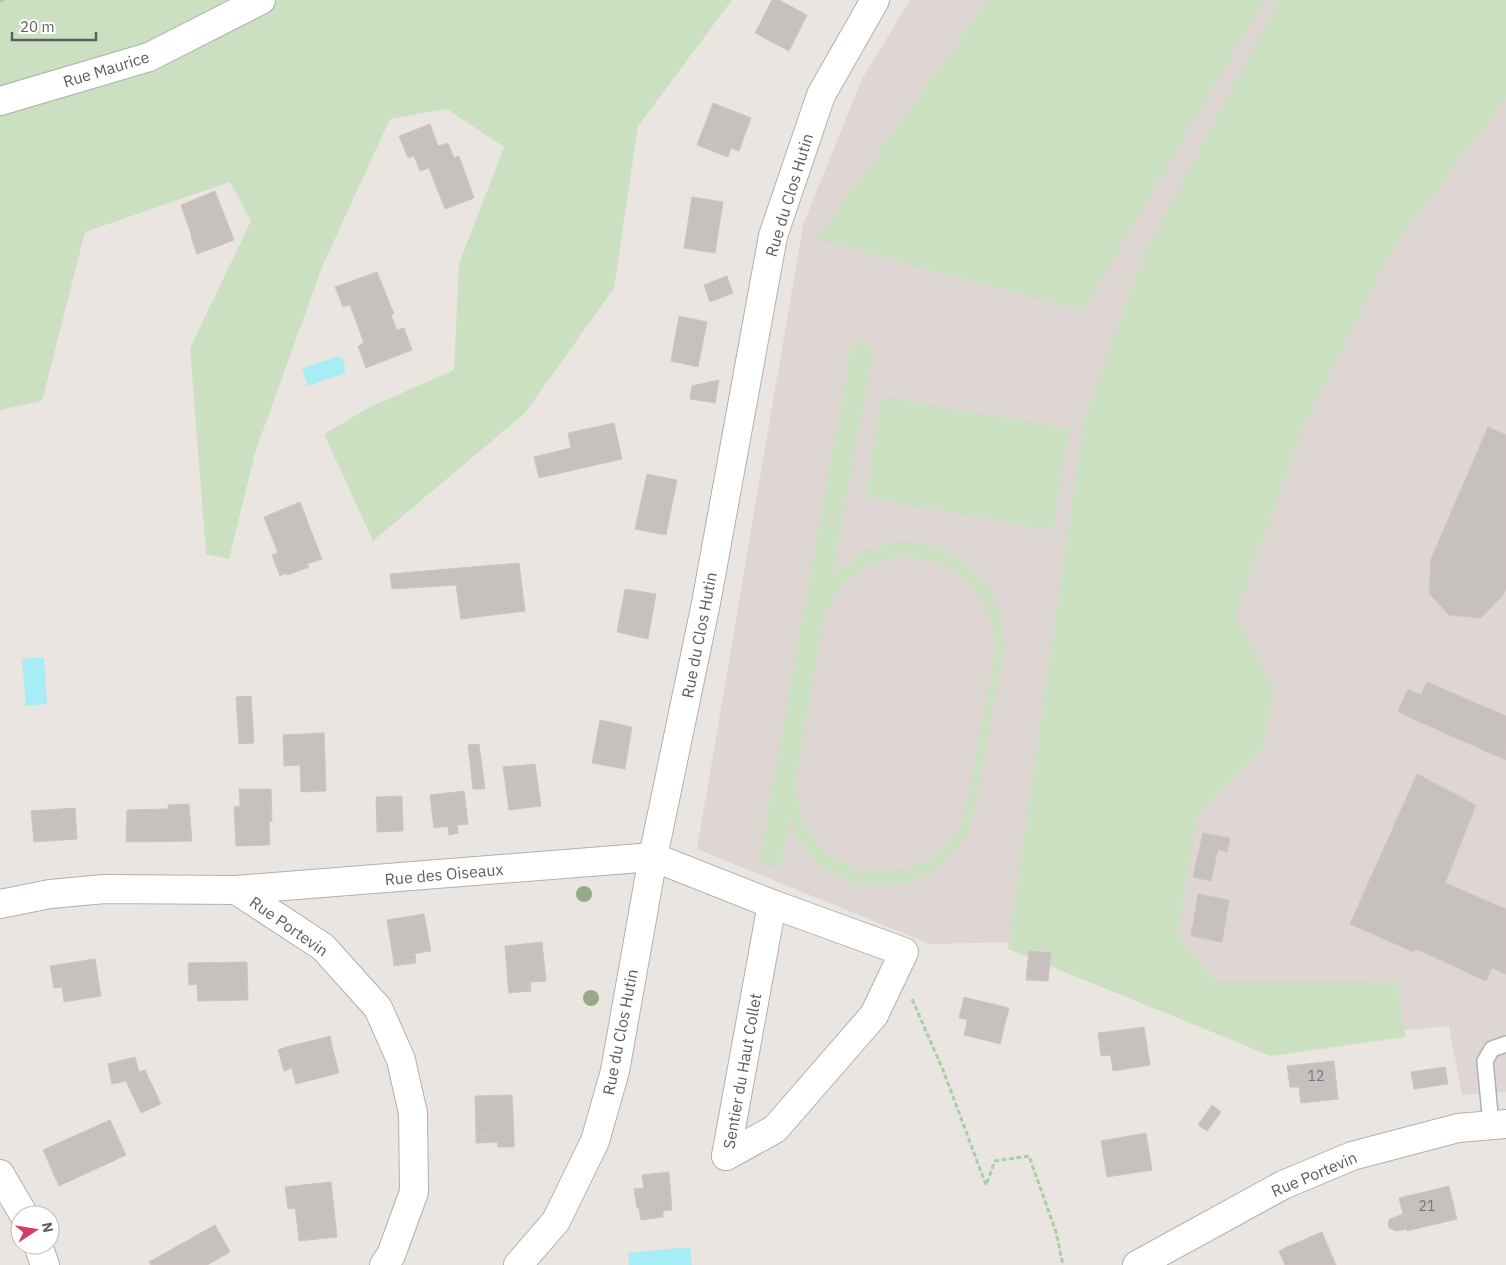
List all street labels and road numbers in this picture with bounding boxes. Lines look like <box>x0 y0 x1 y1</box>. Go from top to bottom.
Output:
street label: Rue Maurice <box>60 46 152 92</box>
street label: Rue du Clos Hutin <box>761 131 817 259</box>
street label: Rue du Clos Hutin <box>677 570 721 700</box>
street label: Rue des Oiseaux <box>384 859 504 889</box>
street label: Rue Portevin <box>246 892 332 960</box>
street label: Rue du Clos Hutin <box>598 967 642 1097</box>
street label: Sentier du Haut Collet <box>718 992 766 1150</box>
street label: Rue Portevin <box>1268 1147 1360 1201</box>

